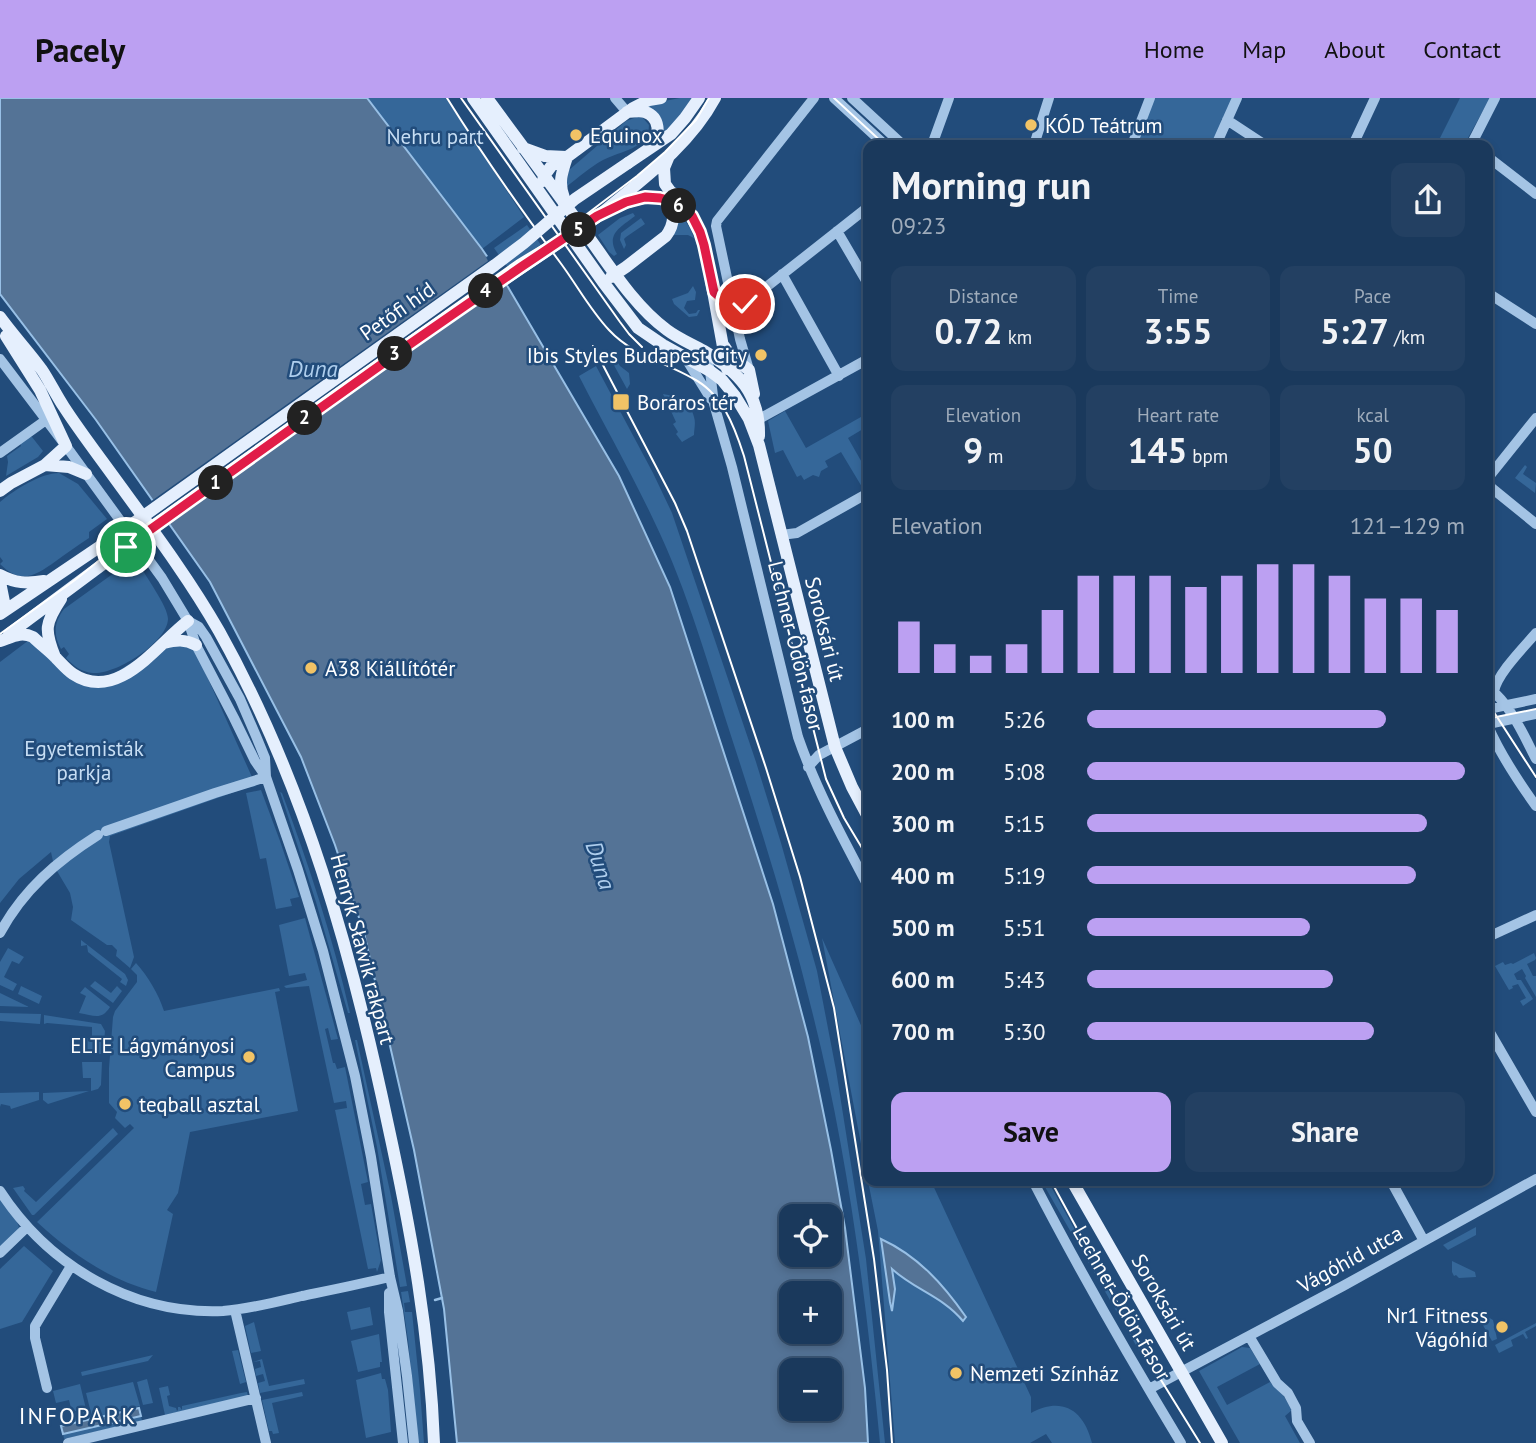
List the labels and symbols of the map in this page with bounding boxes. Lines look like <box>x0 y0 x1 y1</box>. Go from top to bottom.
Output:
place label: KÓD Teátrum <box>1045 112 1163 139</box>
marker: KÓD Teátrum <box>1023 117 1039 133</box>
place label: Equinox <box>590 122 663 149</box>
park label: Nehru part <box>386 123 484 150</box>
marker: Equinox <box>568 127 584 143</box>
pin: 6 <box>662 188 696 224</box>
pin: 5 <box>562 212 596 248</box>
pin: 4 <box>468 274 504 308</box>
pin <box>715 274 775 334</box>
street label: Petőfi híd <box>354 276 440 346</box>
pin: 3 <box>378 336 412 372</box>
place label: Ibis Styles Budapest City <box>527 342 747 369</box>
marker: Ibis Styles Budapest City <box>753 347 769 363</box>
water label: Duna <box>288 354 338 383</box>
place label: Boráros tér <box>637 389 736 416</box>
marker: Boráros tér <box>611 392 631 412</box>
pin: 2 <box>288 400 322 436</box>
pin: 1 <box>198 466 234 500</box>
pin <box>96 517 156 577</box>
street label: Lechner Ödön fasor <box>762 558 830 734</box>
street label: Soroksári út <box>799 574 851 684</box>
place label: A38 Kiállítótér <box>325 655 455 682</box>
marker: A38 Kiállítótér <box>303 660 319 676</box>
park label: Egyetemisták parkja <box>24 735 144 786</box>
water label: Duna <box>580 837 622 893</box>
street label: Henryk Sławik rakpart <box>325 851 401 1047</box>
place label: ELTE Lágymányosi Campus <box>70 1032 235 1083</box>
marker: ELTE Lágymányosi Campus <box>241 1049 257 1065</box>
place label: teqball asztal <box>139 1091 260 1118</box>
marker: teqball asztal <box>117 1096 133 1112</box>
street label: Vágóhíd utca <box>1292 1219 1407 1299</box>
street label: Lechner Ödön fasor <box>1067 1221 1177 1385</box>
street label: Soroksári út <box>1126 1249 1202 1355</box>
place label: Nr1 Fitness Vágóhíd <box>1386 1302 1488 1353</box>
marker: Nr1 Fitness Vágóhíd <box>1494 1319 1510 1335</box>
place label: Nemzeti Színház <box>970 1360 1119 1387</box>
marker: Nemzeti Színház <box>948 1365 964 1381</box>
district label: INFOPARK <box>19 1401 137 1430</box>

